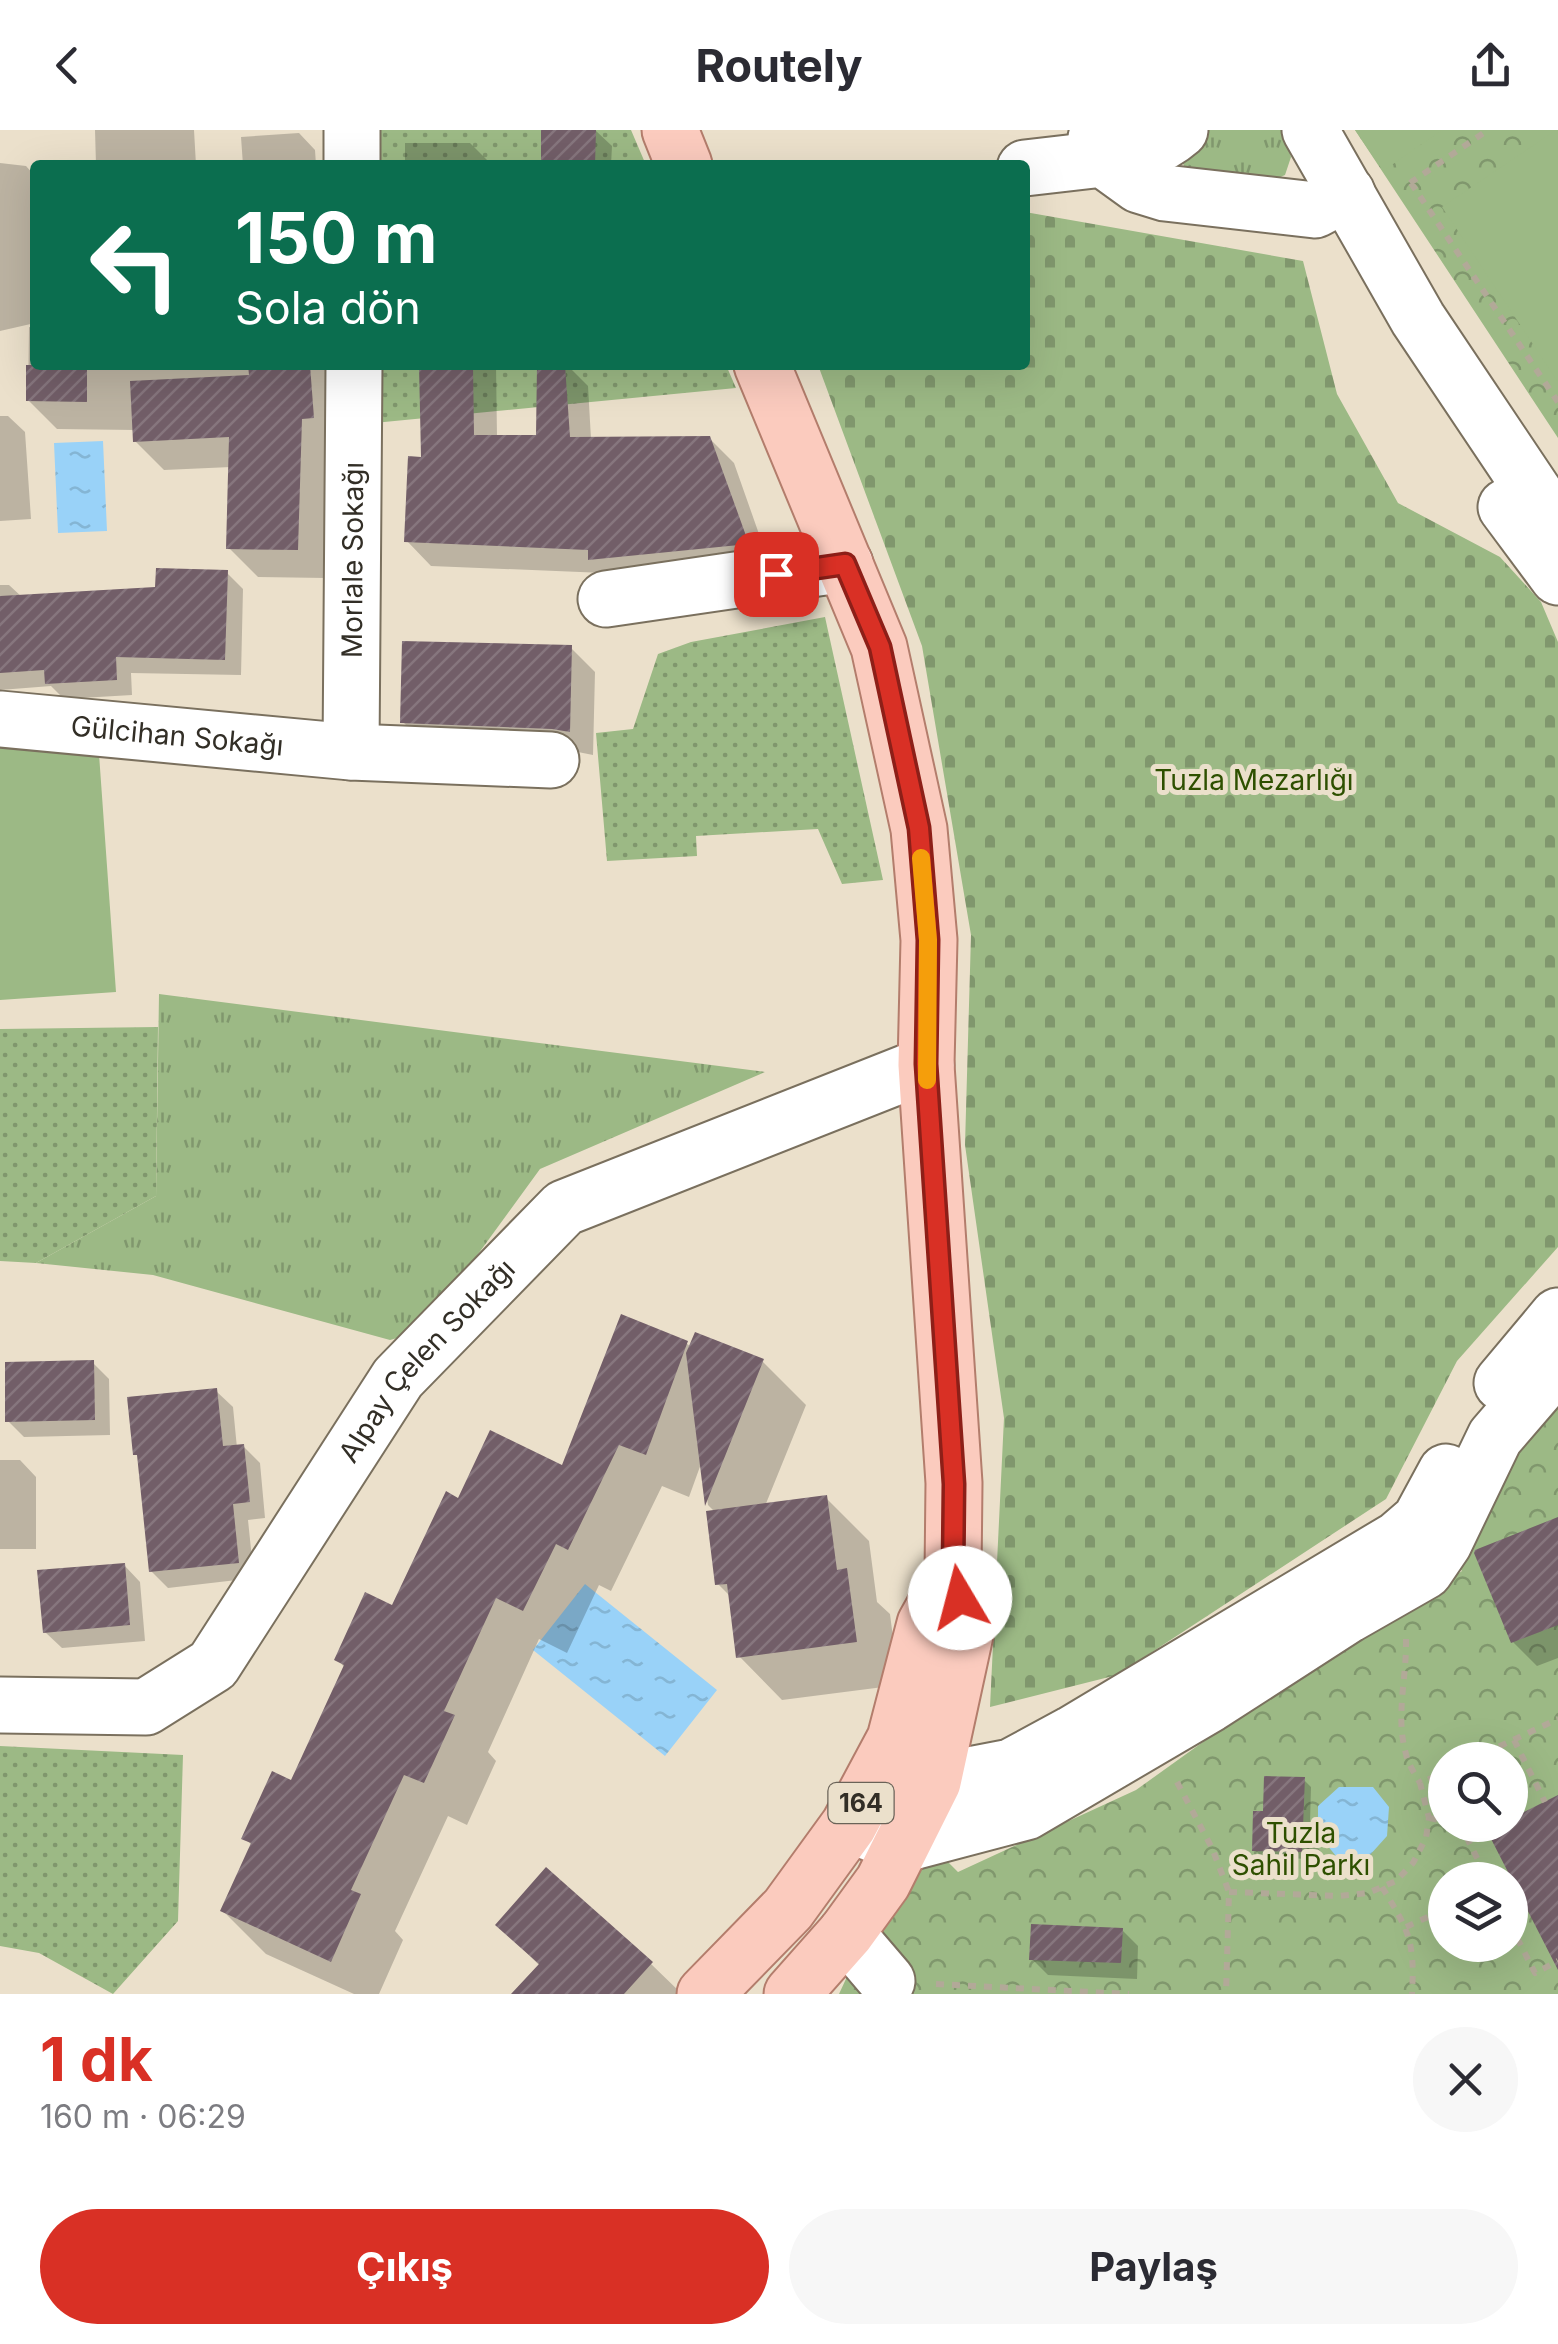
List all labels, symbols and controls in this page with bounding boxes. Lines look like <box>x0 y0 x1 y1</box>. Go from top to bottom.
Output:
icon: back <box>40 38 95 93</box>
text: Routely <box>695 38 863 93</box>
icon: share <box>1463 38 1518 93</box>
text: 150 m <box>235 195 438 280</box>
icon: left <box>70 200 200 330</box>
text: Sola dön <box>235 280 421 335</box>
street label: Morlale Sokağı <box>335 462 370 658</box>
pin <box>734 532 819 617</box>
icon: arrive <box>749 547 804 602</box>
street label: Gülcihan Sokağı <box>69 709 285 763</box>
park label: Tuzla Mezarlığı <box>1154 763 1354 797</box>
street label: Alpay Çelen Sokağı <box>331 1252 522 1469</box>
position arrow <box>908 1546 1012 1650</box>
map controls <box>1428 1742 1528 1962</box>
button: search <box>1428 1742 1528 1842</box>
road number: 164 <box>828 1783 894 1823</box>
park label: Tuzla Sahil Parkı <box>1232 1816 1370 1882</box>
button: layers <box>1428 1862 1528 1962</box>
text: 1 dk <box>40 2023 153 2095</box>
button: close <box>1413 2027 1518 2132</box>
text: 160 m · 06:29 <box>40 2097 246 2136</box>
button: Çıkış <box>40 2209 769 2324</box>
button: Paylaş <box>789 2209 1518 2324</box>

